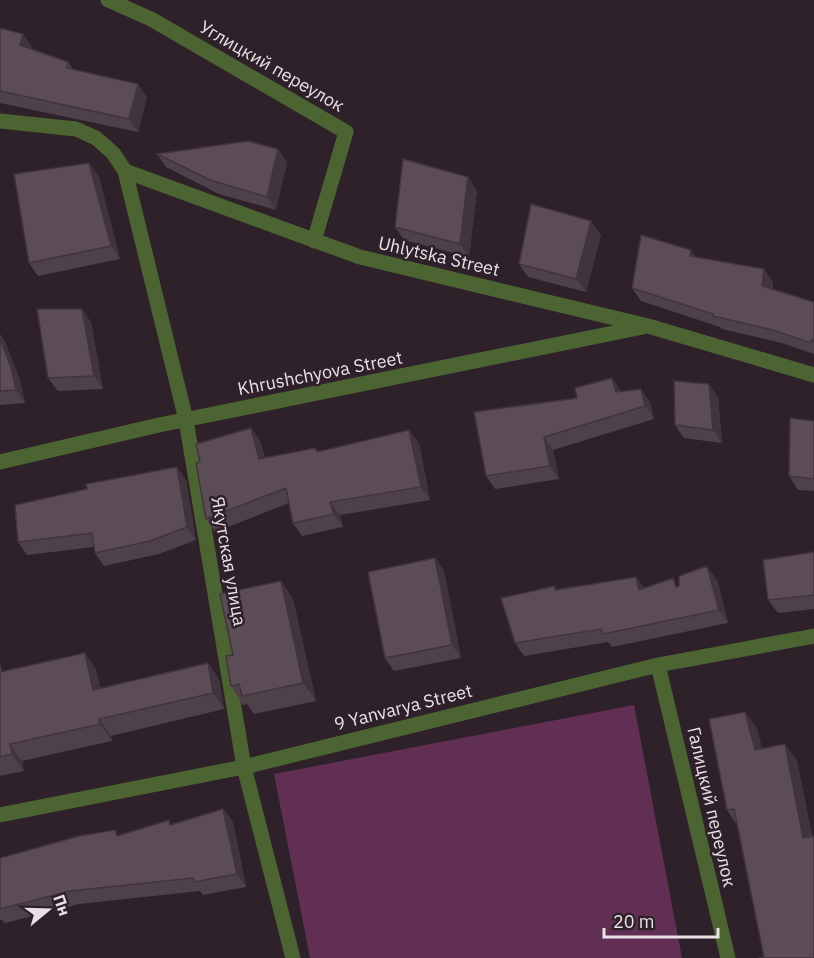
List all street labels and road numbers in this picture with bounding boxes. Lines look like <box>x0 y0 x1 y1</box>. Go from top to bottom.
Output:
street label: Углицкий переулок <box>195 15 349 117</box>
street label: Uhlytska Street <box>376 231 502 281</box>
street label: Khrushchyova Street <box>236 346 404 400</box>
street label: Якутская улица <box>206 495 252 628</box>
street label: 9 Yanvarya Street <box>332 679 474 735</box>
street label: Галицкий переулок <box>682 725 742 889</box>

